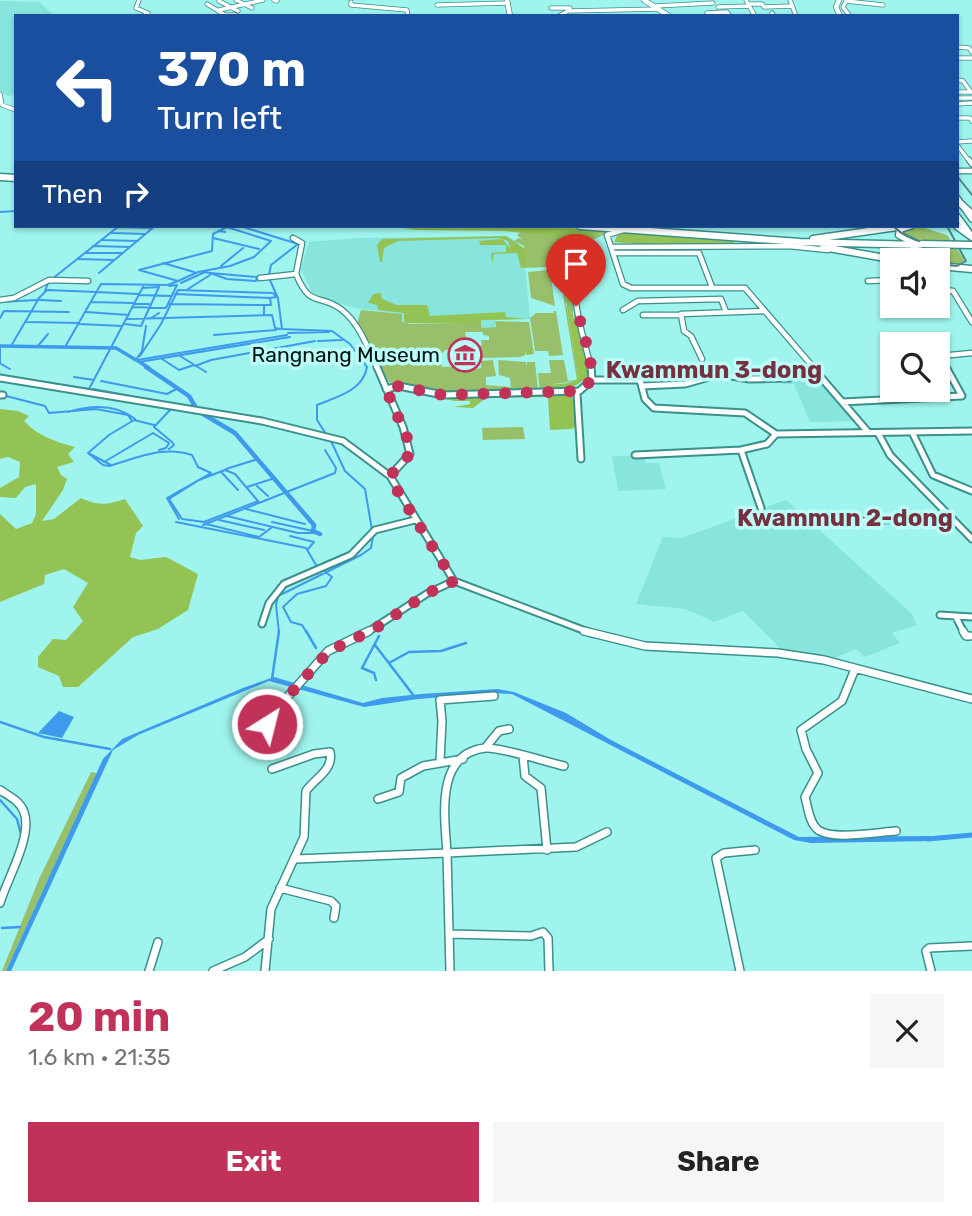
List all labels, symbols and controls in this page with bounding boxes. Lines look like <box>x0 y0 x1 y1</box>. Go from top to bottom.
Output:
text: 370 m <box>157 40 306 98</box>
icon: left <box>42 42 133 133</box>
text: Turn left <box>157 99 282 137</box>
icon: right <box>117 175 155 213</box>
text: Then <box>42 179 103 210</box>
pin <box>546 234 606 306</box>
icon: arrive <box>557 245 595 283</box>
map controls <box>880 248 950 402</box>
button: sound <box>880 248 950 318</box>
button: search <box>880 332 950 402</box>
museum icon: Rangnang Museum <box>446 336 484 374</box>
place label: Rangnang Museum <box>252 342 440 367</box>
district label: Kwammun 3-dong <box>606 356 822 384</box>
district label: Kwammun 2-dong <box>737 504 953 532</box>
position arrow <box>230 687 304 761</box>
text: 20 min <box>28 992 170 1042</box>
button: close <box>870 994 944 1068</box>
text: 1.6 km · 21:35 <box>28 1043 171 1071</box>
button: Exit <box>28 1122 479 1202</box>
button: Share <box>493 1122 944 1202</box>

